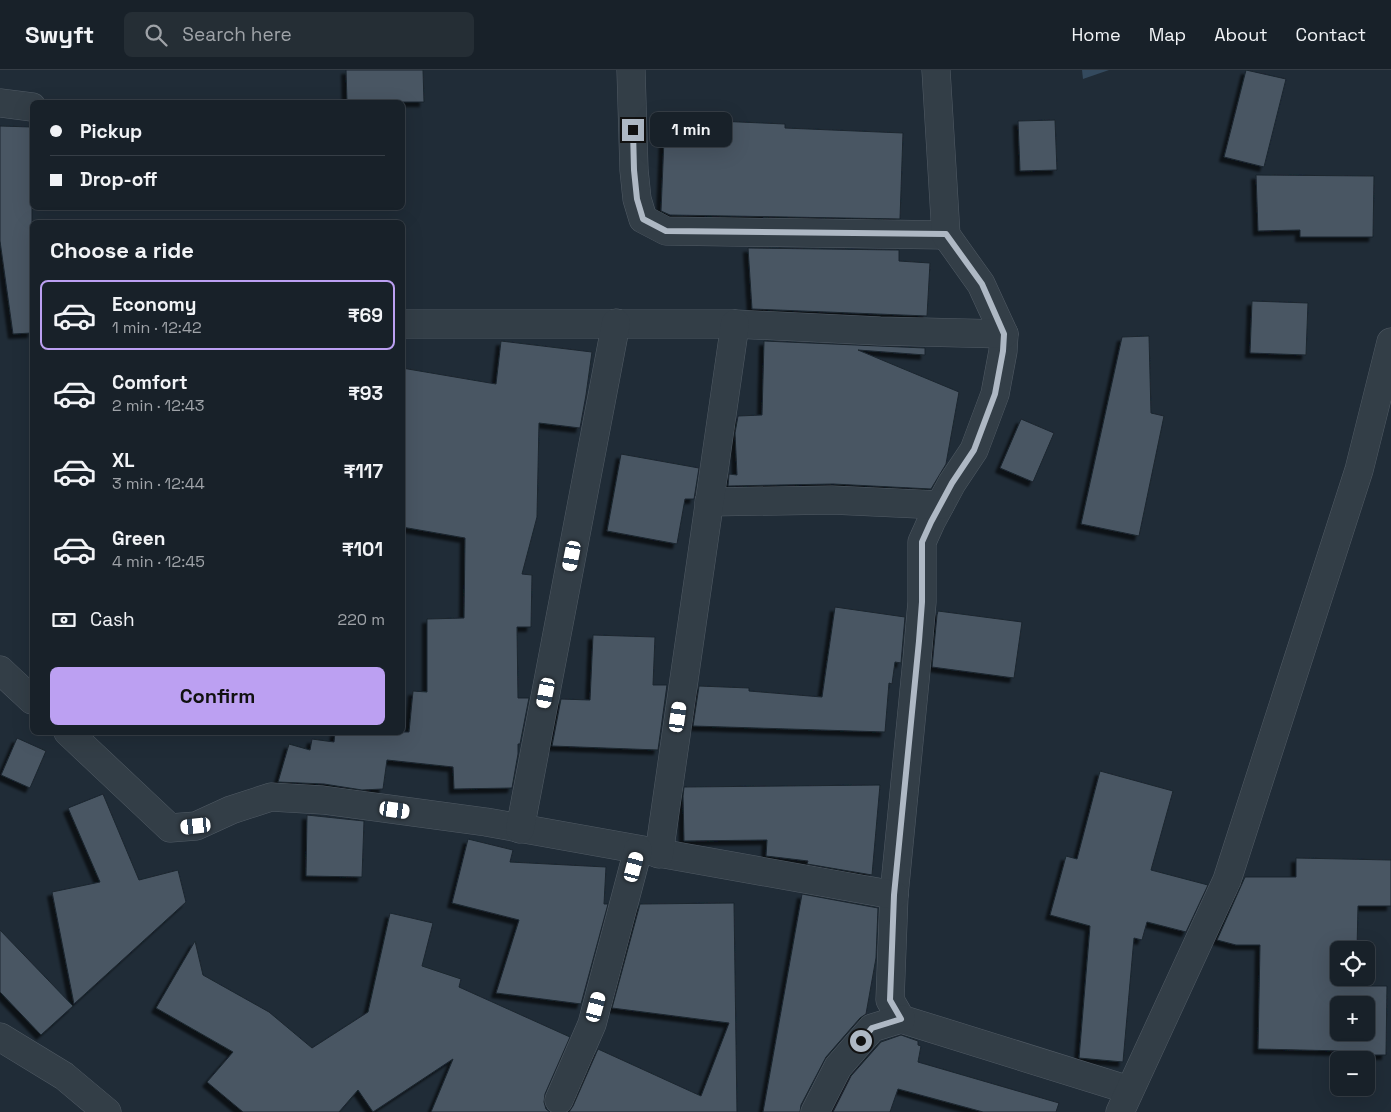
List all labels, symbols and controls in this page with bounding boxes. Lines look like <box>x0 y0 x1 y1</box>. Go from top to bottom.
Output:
search box <box>124 12 474 57</box>
text: Swyft <box>25 19 94 50</box>
icon: search <box>142 21 170 49</box>
text: Search here <box>182 22 292 47</box>
text: Home <box>1072 23 1121 46</box>
text: Map <box>1149 23 1186 46</box>
text: About <box>1214 23 1268 46</box>
text: Contact <box>1296 23 1366 46</box>
callout: 1 min <box>650 112 733 148</box>
text: Pickup <box>80 119 142 144</box>
route end <box>622 119 644 141</box>
text: 1 min <box>671 119 711 140</box>
text: Drop-off <box>80 167 158 192</box>
text: Choose a ride <box>50 236 194 264</box>
text: Economy <box>112 292 196 317</box>
icon: car <box>52 293 97 338</box>
text: ₹69 <box>348 303 383 328</box>
text: 1 min · 12:42 <box>112 317 202 338</box>
text: Comfort <box>112 370 188 395</box>
icon: car <box>52 371 97 416</box>
text: ₹93 <box>348 381 383 406</box>
text: 2 min · 12:43 <box>112 395 205 416</box>
text: XL <box>112 448 135 473</box>
icon: car <box>52 449 97 494</box>
text: ₹117 <box>343 459 383 484</box>
text: 3 min · 12:44 <box>112 473 205 494</box>
text: Green <box>112 526 165 551</box>
icon: car <box>52 527 97 572</box>
text: ₹101 <box>342 537 383 562</box>
car <box>561 540 582 572</box>
text: 4 min · 12:45 <box>112 551 205 572</box>
icon: cash <box>50 606 78 634</box>
text: Cash <box>90 607 135 632</box>
text: 220 m <box>338 609 385 630</box>
button: Confirm <box>50 667 385 725</box>
car <box>535 677 556 709</box>
car <box>668 701 687 733</box>
car <box>379 800 410 820</box>
car <box>180 817 211 835</box>
car <box>622 851 645 883</box>
map controls <box>1330 941 1375 1096</box>
button: locate <box>1330 941 1375 986</box>
car <box>584 991 607 1023</box>
button: + <box>1330 996 1375 1041</box>
route start <box>850 1030 872 1052</box>
button: − <box>1330 1051 1375 1096</box>

